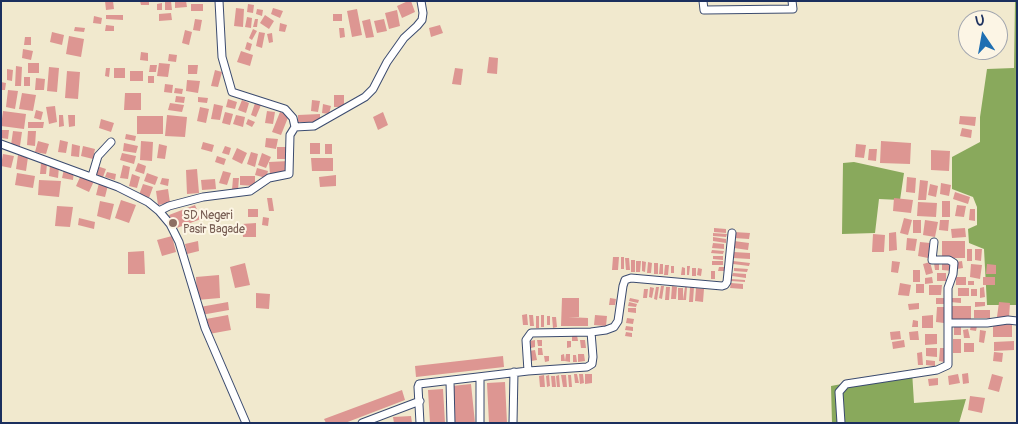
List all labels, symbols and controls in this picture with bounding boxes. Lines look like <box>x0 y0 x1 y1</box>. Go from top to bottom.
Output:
north arrow <box>958 10 1008 60</box>
text: U <box>974 12 986 30</box>
place label: SD Negeri Pasir Bagade <box>183 209 245 237</box>
marker: SD Negeri Pasir Bagade <box>167 217 179 229</box>

